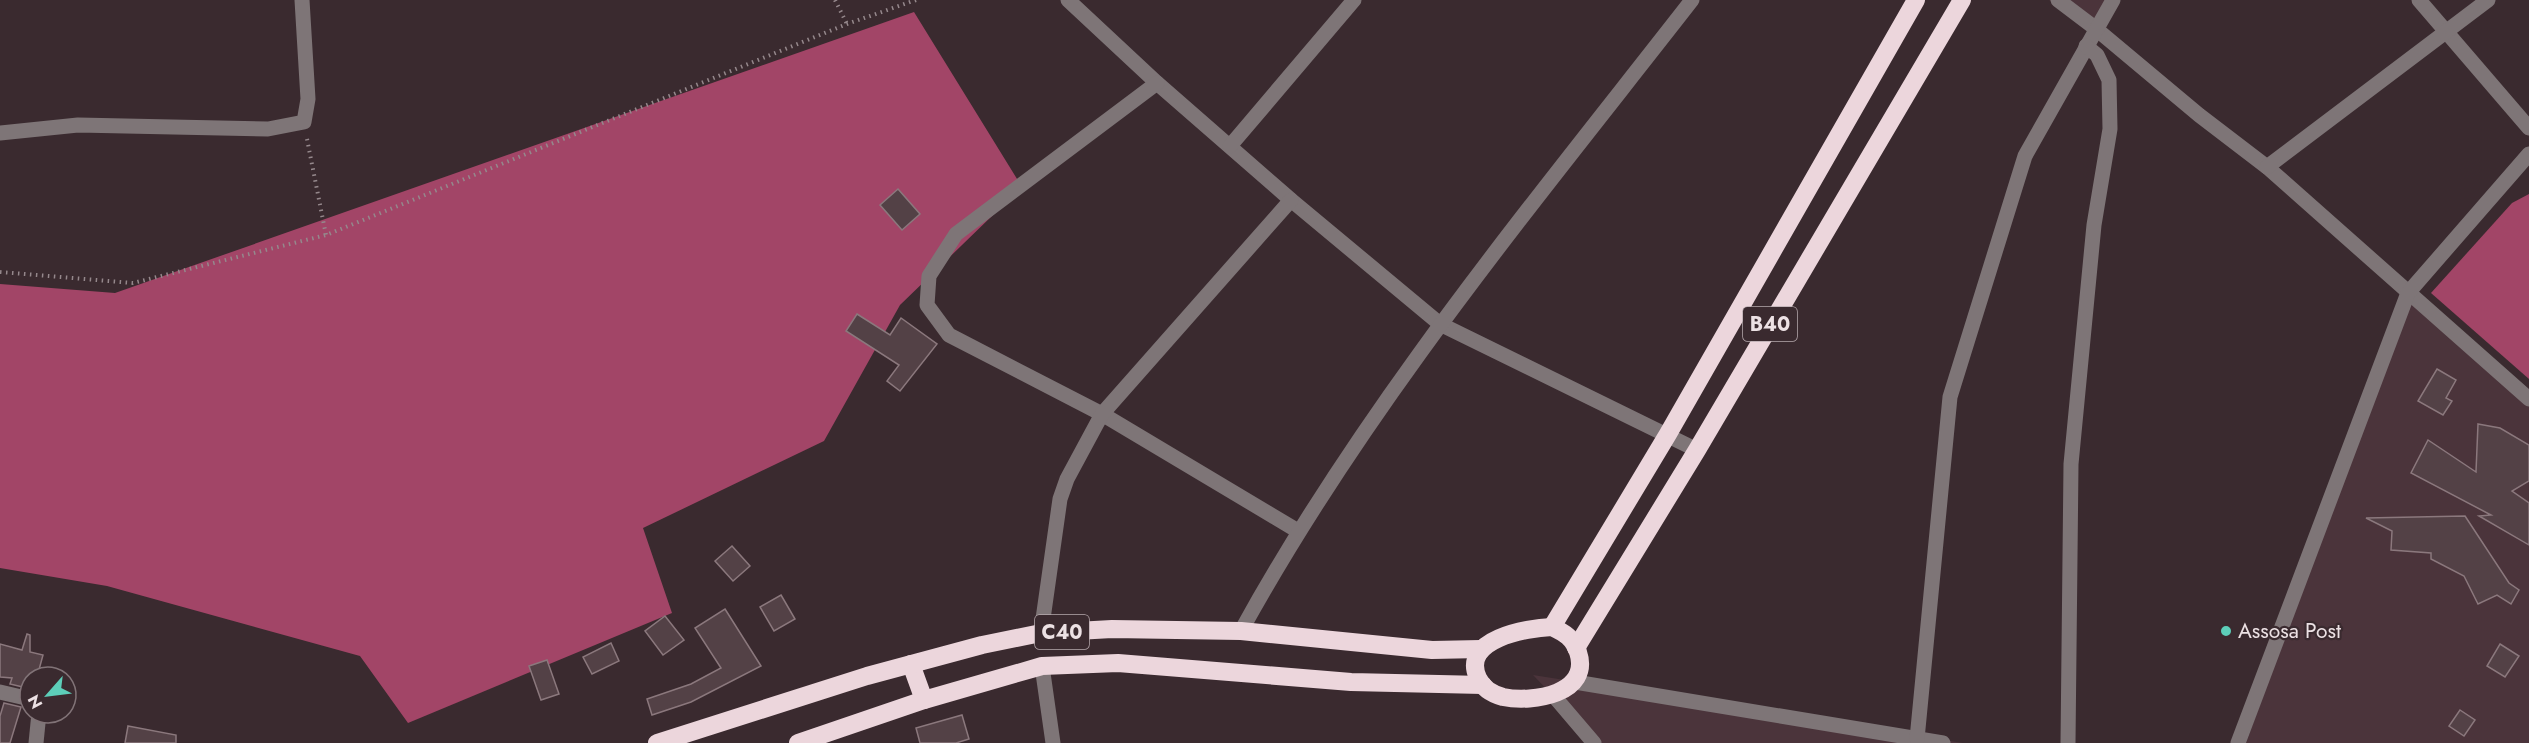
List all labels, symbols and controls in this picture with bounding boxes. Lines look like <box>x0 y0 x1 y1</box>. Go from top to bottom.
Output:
road number: B40 <box>1743 307 1797 341</box>
road number: C40 <box>1035 615 1089 649</box>
place label: Assosa Post <box>2238 616 2341 646</box>
marker: Assosa Post <box>2219 624 2233 638</box>
north arrow <box>18 665 78 725</box>
text: N <box>22 691 48 713</box>

